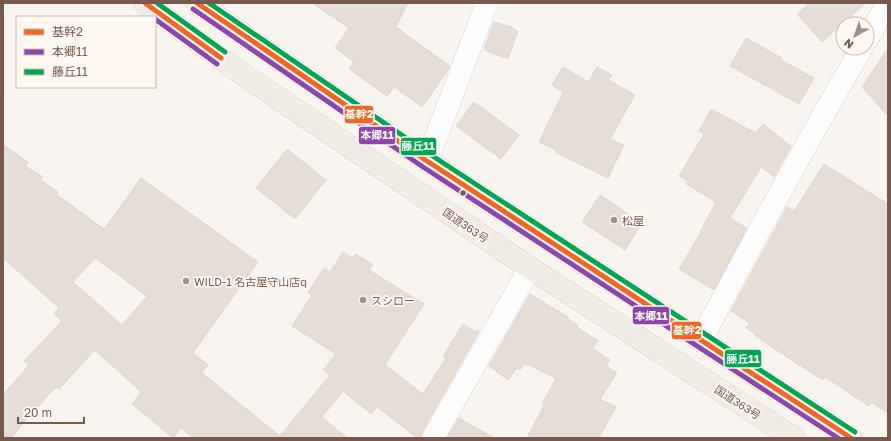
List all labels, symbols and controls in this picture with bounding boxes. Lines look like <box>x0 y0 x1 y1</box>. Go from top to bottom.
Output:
legend <box>16 16 156 88</box>
north arrow <box>835 16 875 56</box>
text: 基幹2 <box>52 24 83 39</box>
text: N <box>841 36 856 52</box>
text: 本郷11 <box>52 44 88 59</box>
text: 藤丘11 <box>52 64 88 79</box>
line badge: 基幹2 <box>344 105 374 124</box>
text: 基幹2 <box>345 107 374 120</box>
line badge: 本郷11 <box>358 126 396 145</box>
text: 本郷11 <box>360 128 394 141</box>
line badge: 藤丘11 <box>400 137 437 156</box>
text: 藤丘11 <box>401 139 435 152</box>
unlabelled marker <box>458 188 468 198</box>
street label: 国道363号 <box>441 205 491 245</box>
place label: 松屋 <box>622 214 644 227</box>
marker: 松屋 <box>609 215 619 225</box>
place label: WILD-1 名古屋守山店q <box>194 275 307 288</box>
marker: WILD-1 名古屋守山店q <box>181 276 191 286</box>
place label: スシロー <box>371 294 415 307</box>
marker: スシロー <box>358 295 368 305</box>
line badge: 本郷11 <box>632 306 670 325</box>
text: 本郷11 <box>634 309 668 322</box>
line badge: 基幹2 <box>671 321 702 340</box>
text: 基幹2 <box>673 323 702 336</box>
line badge: 藤丘11 <box>724 349 762 368</box>
text: 藤丘11 <box>726 352 760 365</box>
street label: 国道363号 <box>712 382 764 422</box>
scale bar <box>18 399 84 425</box>
text: 20 m <box>24 405 52 420</box>

